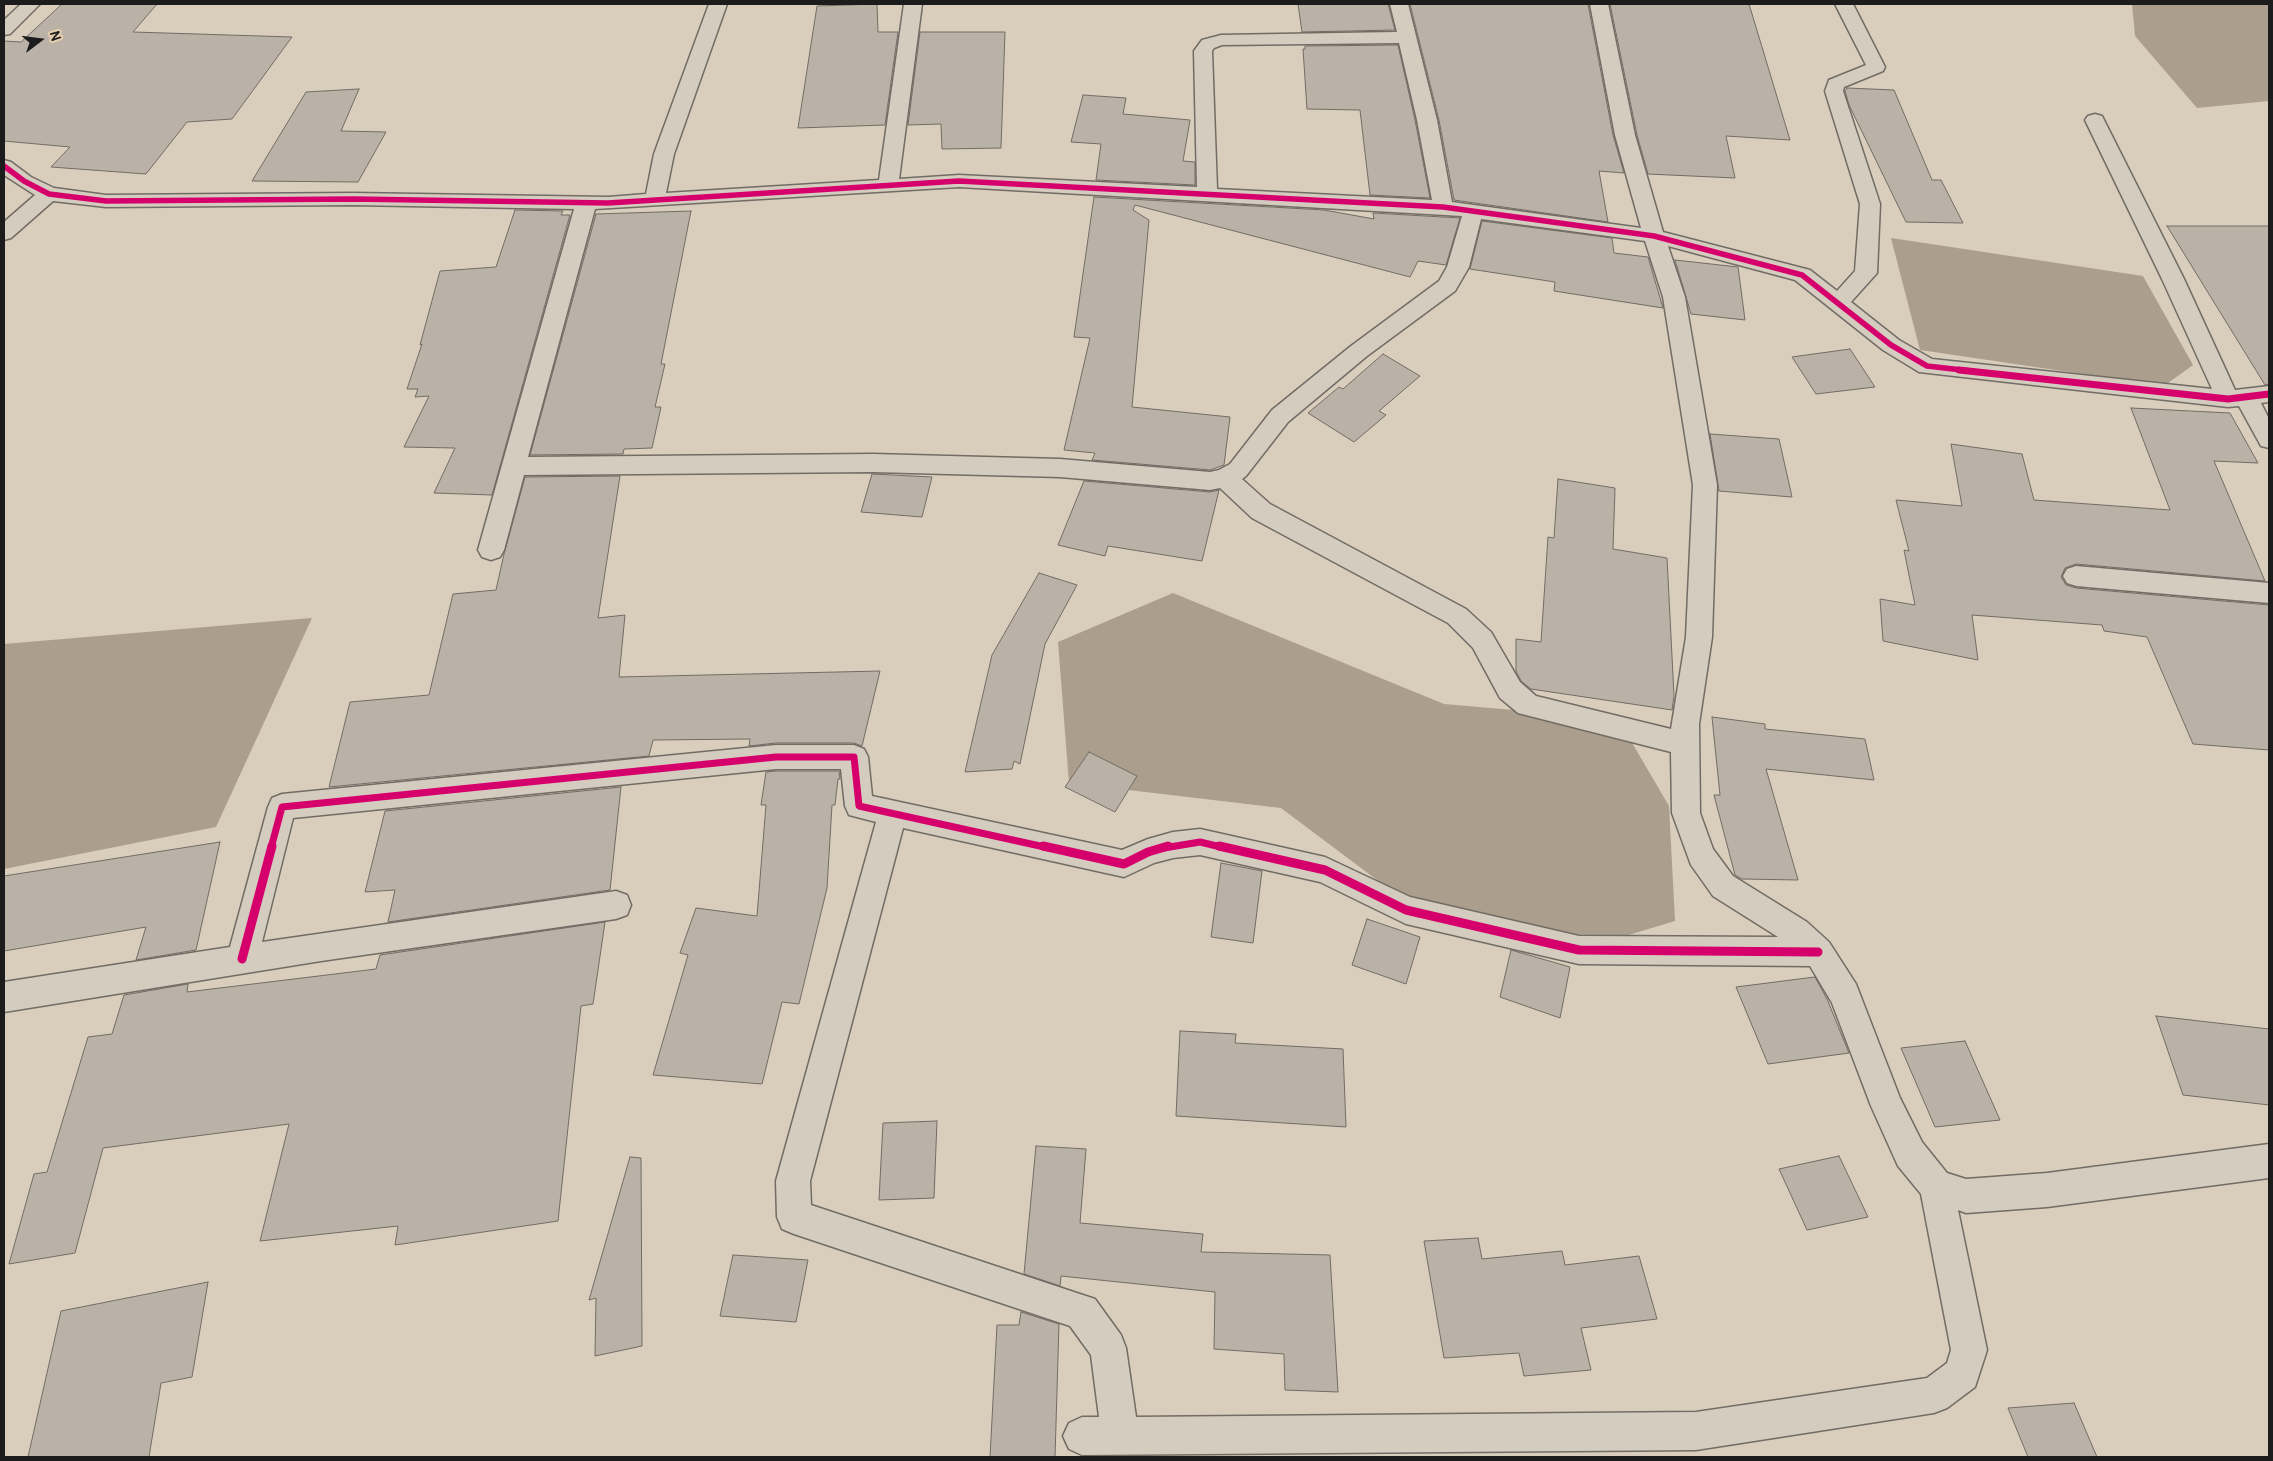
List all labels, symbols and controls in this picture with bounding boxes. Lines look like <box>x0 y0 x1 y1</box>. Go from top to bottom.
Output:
north arrow <box>15 15 65 65</box>
text: N <box>46 29 64 43</box>

